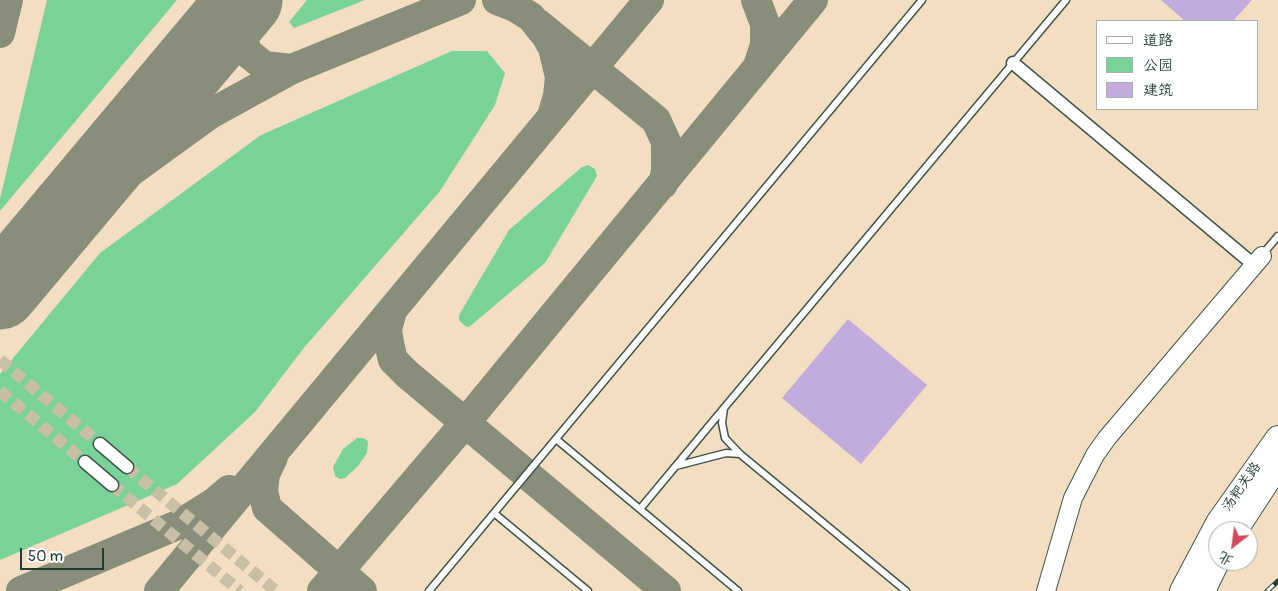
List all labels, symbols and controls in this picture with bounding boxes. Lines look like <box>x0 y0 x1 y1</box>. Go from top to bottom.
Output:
legend <box>1096 20 1258 110</box>
text: 道路 <box>1143 31 1173 50</box>
text: 公园 <box>1143 56 1173 75</box>
text: 建筑 <box>1143 81 1173 100</box>
street label: 汤粑关路 <box>1219 459 1265 515</box>
north arrow <box>1208 521 1258 571</box>
scale bar <box>22 538 106 570</box>
text: 50 m <box>28 547 63 566</box>
text: 北 <box>1215 548 1236 569</box>

